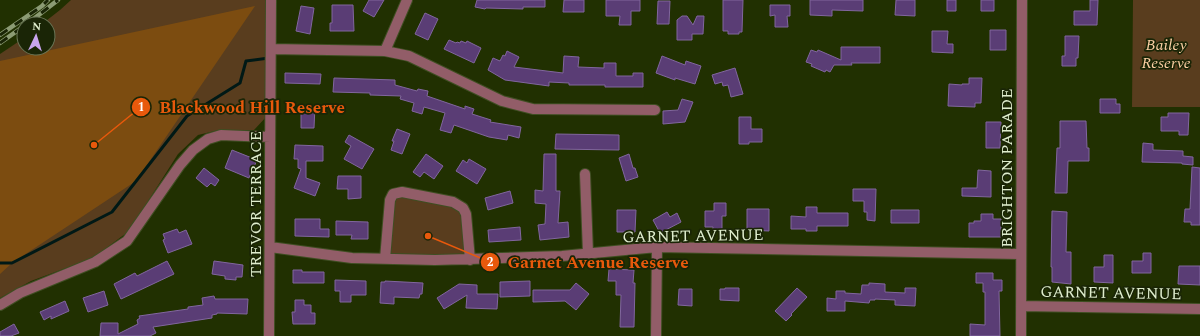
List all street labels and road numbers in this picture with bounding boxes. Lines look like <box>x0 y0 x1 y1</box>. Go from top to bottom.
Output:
street label: BRIGHTON PARADE <box>995 88 1019 248</box>
street label: TREVOR TERRACE <box>244 131 268 277</box>
street label: GARNET AVENUE <box>622 223 764 249</box>
street label: GARNET AVENUE <box>1040 280 1182 306</box>

